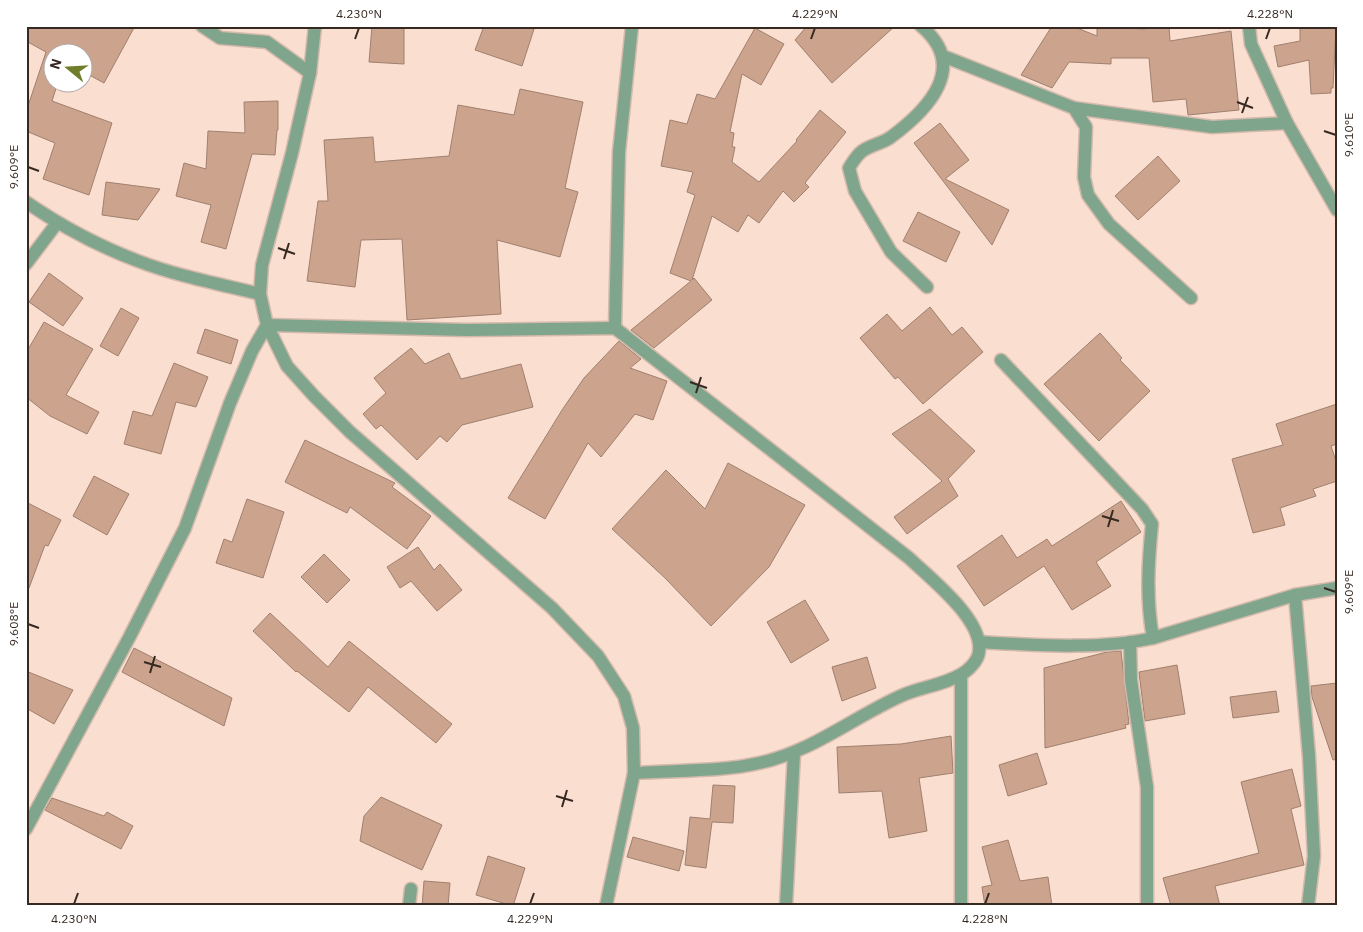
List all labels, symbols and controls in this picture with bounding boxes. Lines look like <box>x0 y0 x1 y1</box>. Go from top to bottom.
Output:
text: 4.230°N <box>336 6 382 21</box>
text: 4.229°N <box>792 6 838 21</box>
text: 4.228°N <box>1247 6 1293 21</box>
north arrow <box>42 42 92 92</box>
text: N <box>46 56 66 72</box>
text: 9.610°E <box>1341 113 1356 157</box>
text: 9.609°E <box>6 145 21 189</box>
text: 9.609°E <box>1341 570 1356 614</box>
text: 9.608°E <box>6 602 21 646</box>
text: 4.230°N <box>51 911 97 926</box>
text: 4.229°N <box>507 911 553 926</box>
text: 4.228°N <box>962 911 1008 926</box>

